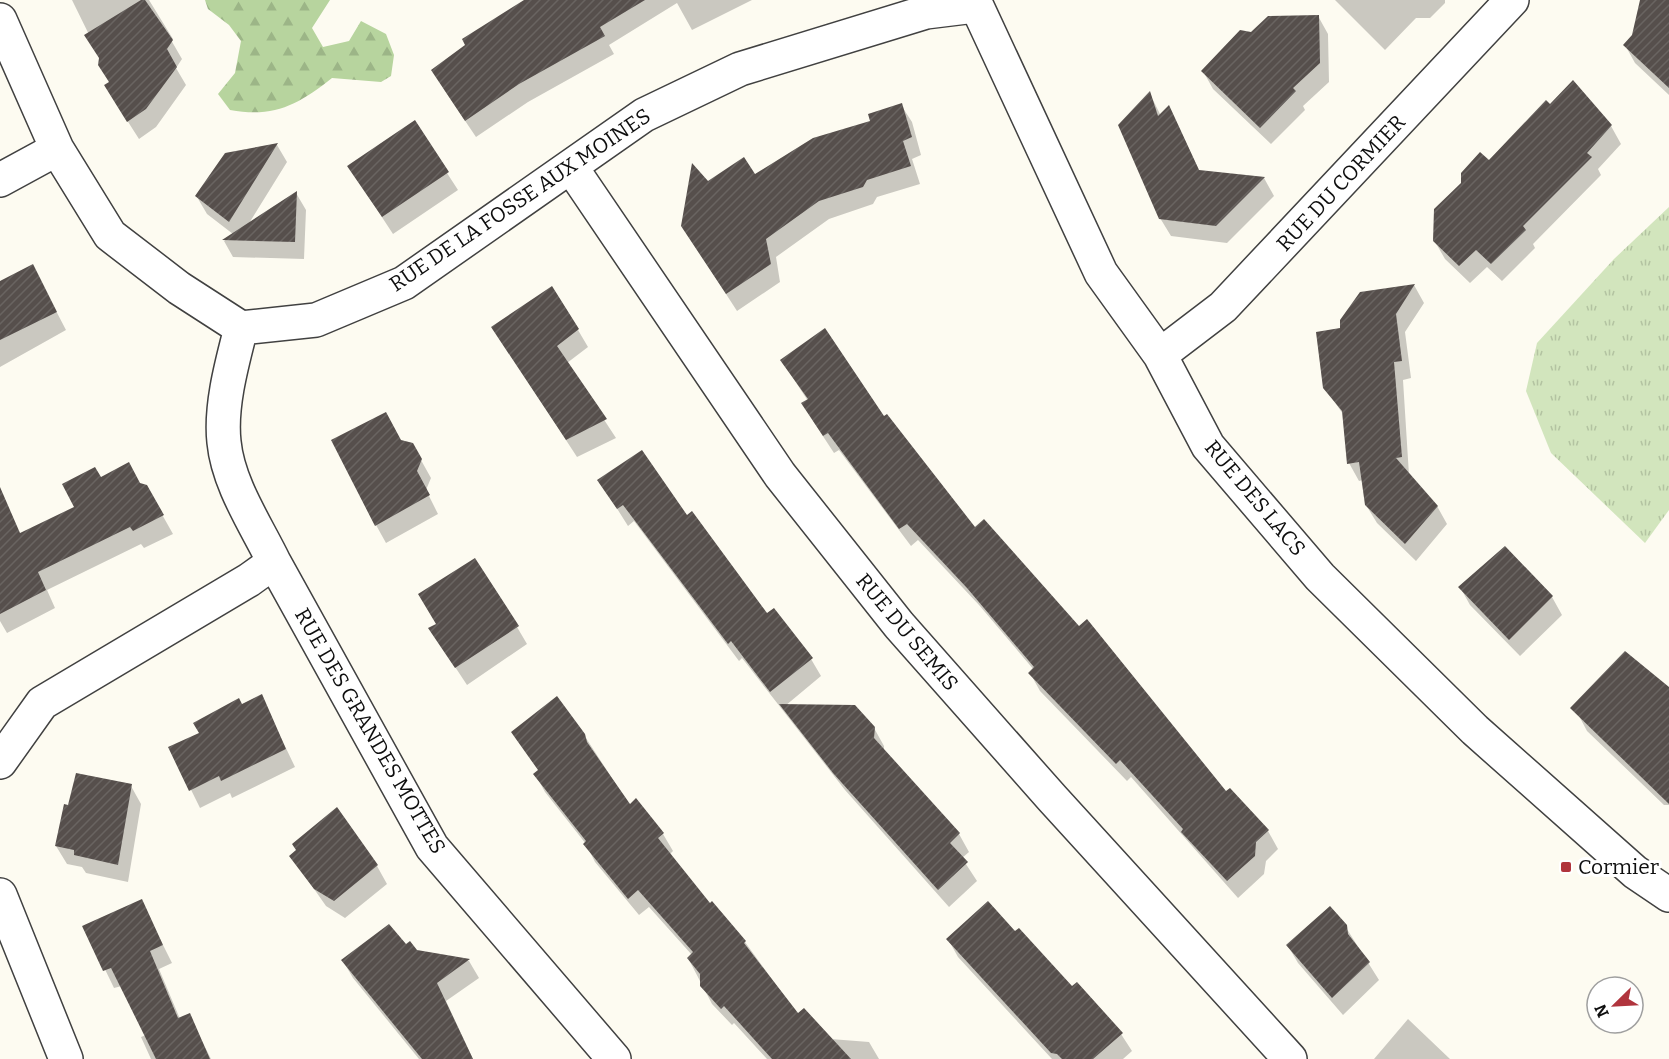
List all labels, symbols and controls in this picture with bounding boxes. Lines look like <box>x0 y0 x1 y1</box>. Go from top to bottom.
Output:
street label: RUE DE LA FOSSE AUX MOINES <box>385 103 655 297</box>
street label: RUE DU CORMIER <box>1271 109 1411 256</box>
street label: RUE DES LACS <box>1199 435 1311 561</box>
street label: RUE DU SEMIS <box>850 568 964 696</box>
street label: RUE DES GRANDES MOTTES <box>289 604 451 858</box>
place label: Cormier <box>1578 854 1659 880</box>
marker: Cormier <box>1559 860 1573 874</box>
north arrow <box>1585 975 1645 1035</box>
text: N <box>1591 1001 1613 1020</box>

